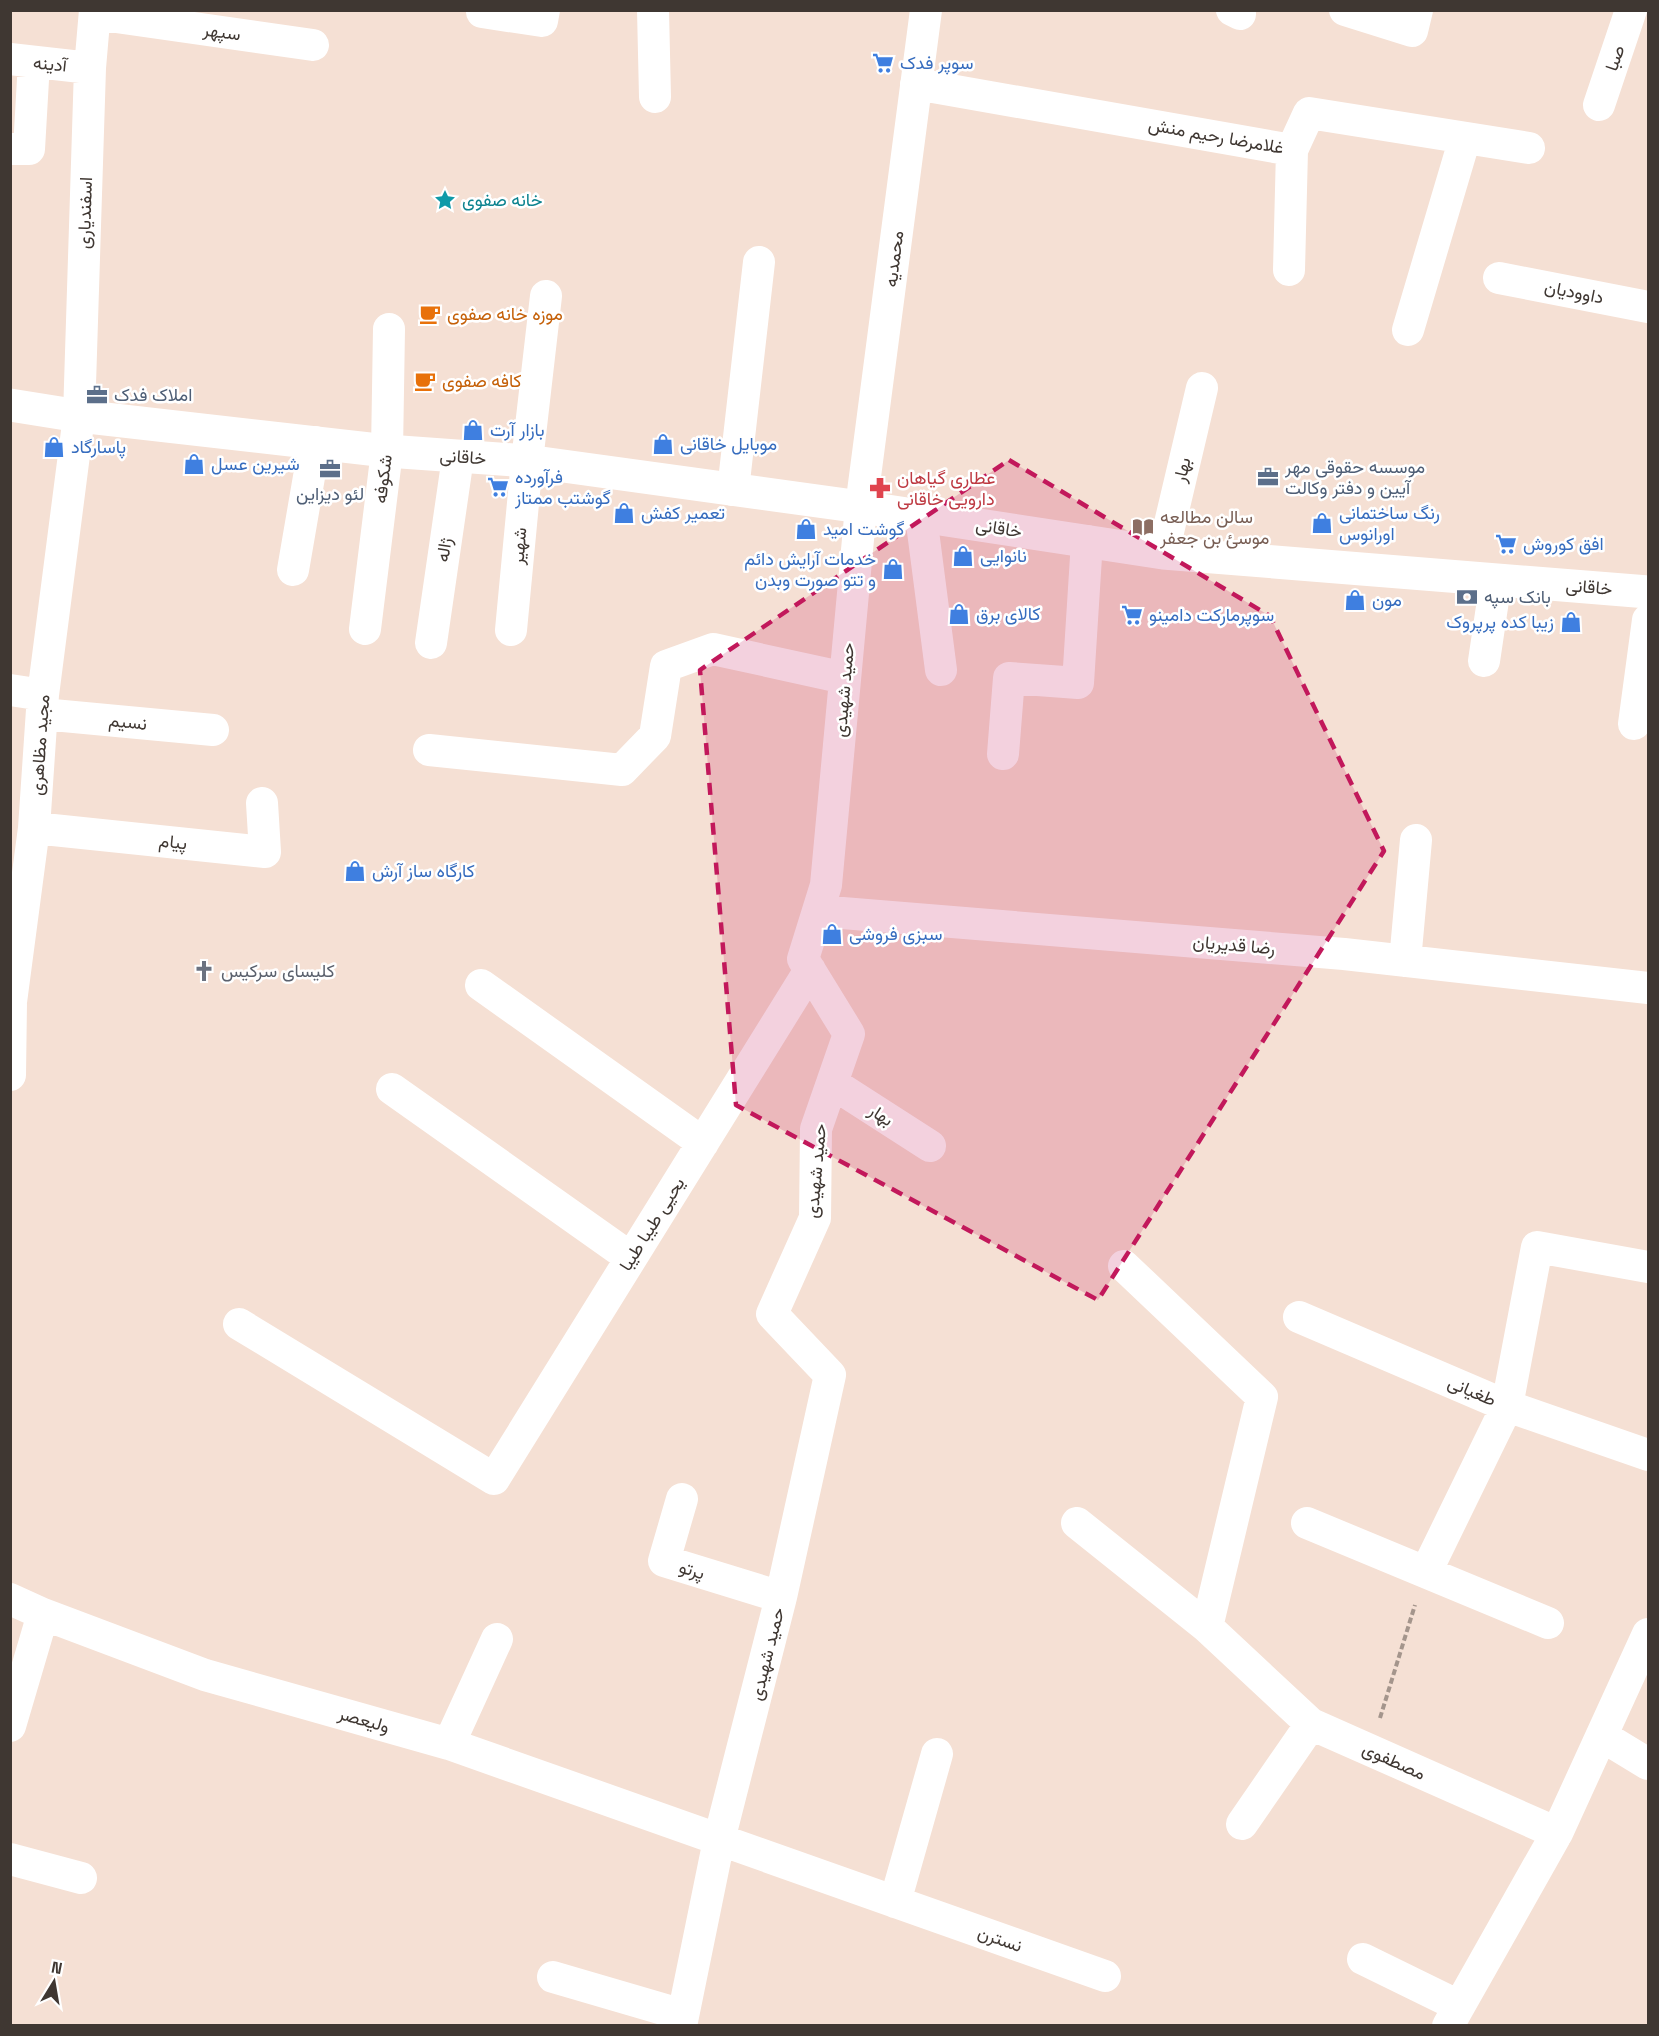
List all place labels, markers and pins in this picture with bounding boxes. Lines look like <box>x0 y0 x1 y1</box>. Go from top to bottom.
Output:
supermarket icon: سوپر فدک <box>871 51 895 75</box>
place label: سوپر فدک <box>900 51 973 75</box>
place icon: خانه صفوی <box>433 188 457 212</box>
place label: خانه صفوی <box>462 188 543 211</box>
cafe icon: موزه خانه صفوی <box>418 302 442 326</box>
place label: موزه خانه صفوی <box>447 302 563 325</box>
cafe icon: کافه صفوی <box>413 369 437 393</box>
place label: کافه صفوی <box>442 369 522 392</box>
office icon: املاک فدک <box>85 383 109 407</box>
place label: املاک فدک <box>114 383 192 406</box>
shop icon: بازار آرت <box>461 418 485 442</box>
place label: بازار آرت <box>490 418 545 441</box>
shop icon: موبایل خاقانی <box>651 432 675 456</box>
place label: موبایل خاقانی <box>680 432 777 455</box>
shop icon: پاسارگاد <box>42 435 66 459</box>
place label: پاسارگاد <box>71 435 126 459</box>
shop icon: شیرین عسل <box>182 452 206 476</box>
place label: شیرین عسل <box>211 452 300 475</box>
place label: موسسه حقوقی مهر آیین و دفتر وکالت <box>1284 455 1425 499</box>
office icon: لئو دیزاین <box>318 457 342 481</box>
place label: فرآورده گوشتب ممتاز <box>514 465 611 509</box>
office icon: موسسه حقوقی مهر آیین و دفتر وکالت <box>1256 465 1280 489</box>
place label: عطاری گیاهان دارویی خاقانی <box>897 466 995 510</box>
supermarket icon: فرآورده گوشتب ممتاز <box>486 475 510 499</box>
pharmacy icon: عطاری گیاهان دارویی خاقانی <box>868 476 892 500</box>
place label: لئو دیزاین <box>296 482 364 505</box>
shop icon: تعمیر کفش <box>612 501 636 525</box>
place label: تعمیر کفش <box>641 501 725 524</box>
place label: رنگ ساختمانی اورانوس <box>1339 501 1440 545</box>
place label: سالن مطالعه موسئ بن جعفر <box>1159 505 1269 549</box>
shop icon: رنگ ساختمانی اورانوس <box>1310 511 1334 535</box>
library icon: سالن مطالعه موسئ بن جعفر <box>1131 515 1155 539</box>
shop icon: گوشت امید <box>794 517 818 541</box>
place label: گوشت امید <box>823 517 904 540</box>
supermarket icon: افق کوروش <box>1494 532 1518 556</box>
place label: افق کوروش <box>1523 532 1604 555</box>
shop icon: نانوایی <box>951 544 975 568</box>
place label: نانوایی <box>980 544 1027 567</box>
place label: خدمات آرایش دائم و تتو صورت وبدن <box>744 547 876 591</box>
shop icon: خدمات آرایش دائم و تتو صورت وبدن <box>881 557 905 581</box>
bank icon: بانک سپه <box>1455 585 1479 609</box>
place label: بانک سپه <box>1484 585 1551 609</box>
shop icon: مون <box>1343 588 1367 612</box>
place label: مون <box>1372 588 1402 611</box>
shop icon: کالای برق <box>947 602 971 626</box>
place label: کالای برق <box>976 602 1040 625</box>
supermarket icon: سوپرمارکت دامینو <box>1120 603 1144 627</box>
place label: سوپرمارکت دامینو <box>1149 603 1274 627</box>
place label: زیبا کده پرپروک <box>1446 610 1554 634</box>
shop icon: زیبا کده پرپروک <box>1559 610 1583 634</box>
shop icon: کارگاه ساز آرش <box>343 859 367 883</box>
place label: کارگاه ساز آرش <box>372 859 475 882</box>
shop icon: سبزی فروشی <box>820 922 844 946</box>
place label: سبزی فروشی <box>849 922 943 945</box>
church icon: کلیسای سرکیس <box>192 959 216 983</box>
place label: کلیسای سرکیس <box>221 959 335 982</box>

